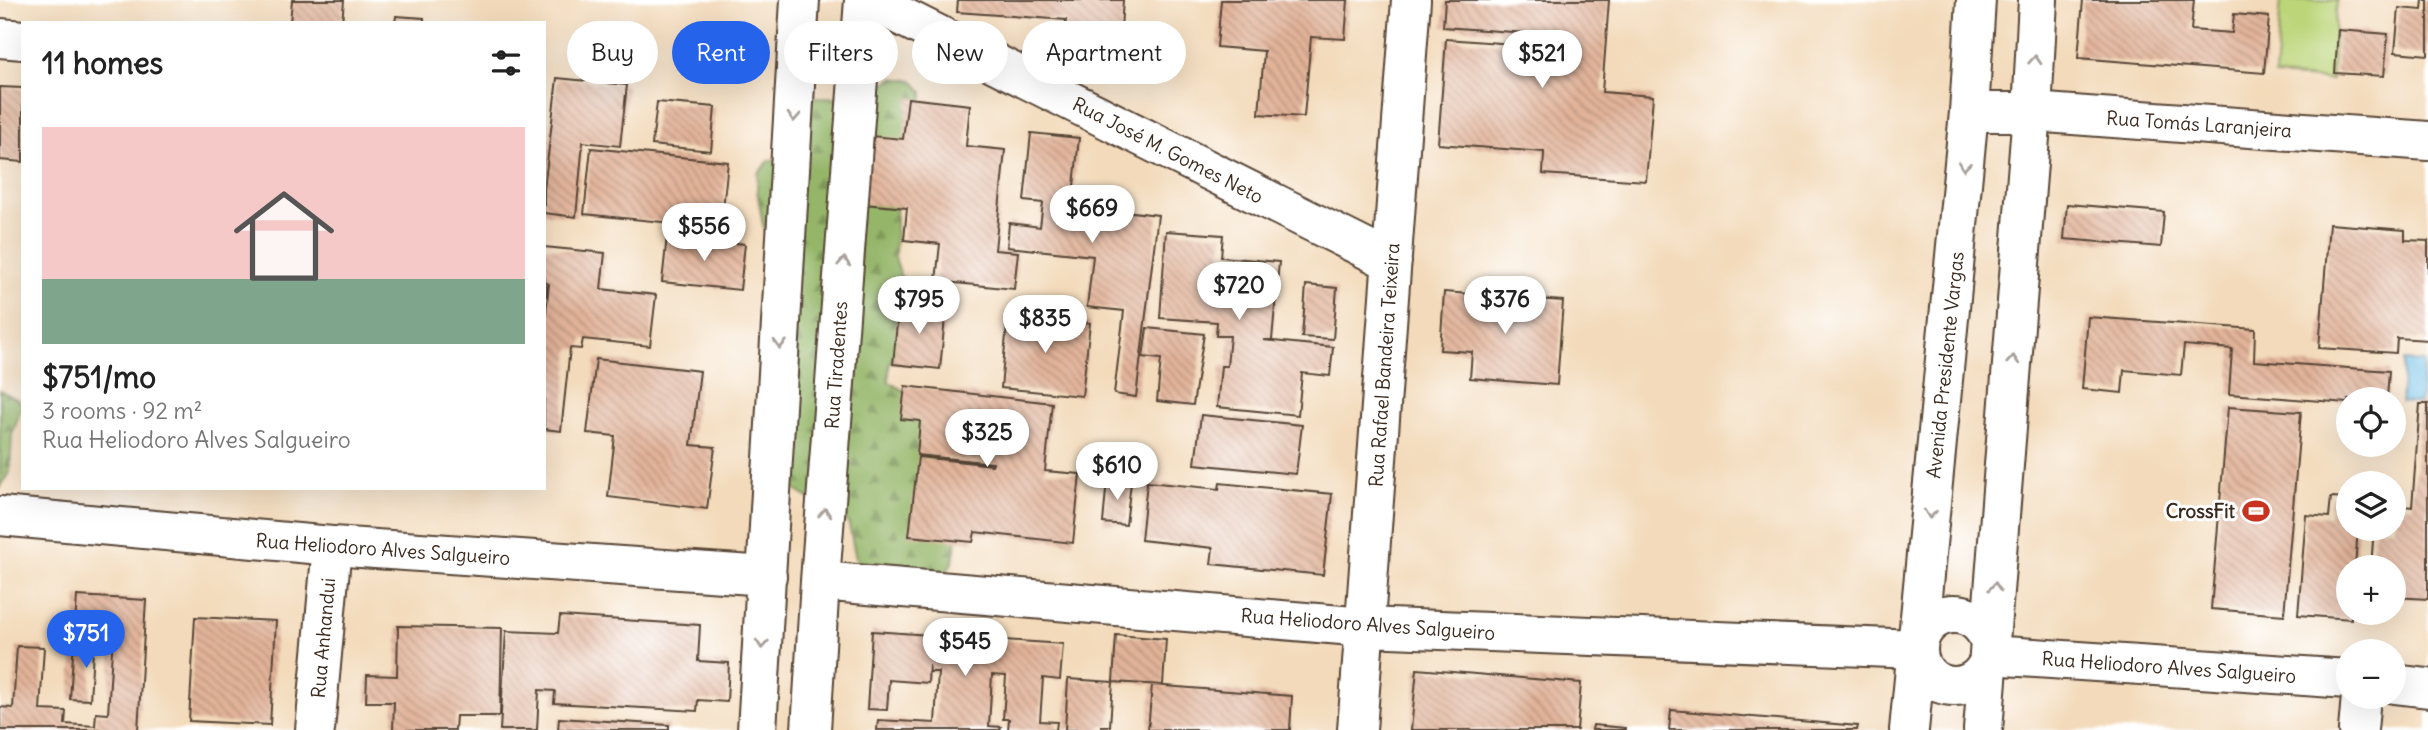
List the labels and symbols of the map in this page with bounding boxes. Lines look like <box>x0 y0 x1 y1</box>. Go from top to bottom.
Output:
pin: $521 <box>1501 31 1583 90</box>
one-way arrow <box>2027 54 2042 65</box>
street label: Rua José M. Gomes Neto <box>1069 91 1267 209</box>
street label: Rua Tomás Laranjeira <box>2105 106 2293 142</box>
one-way arrow <box>786 112 801 123</box>
one-way arrow <box>1957 161 1972 172</box>
pin: $669 <box>1051 186 1133 245</box>
pin: $556 <box>663 204 745 263</box>
street label: Rua Rafael Bandeira Teixeira <box>1364 242 1405 488</box>
street label: Avenida Presidente Vargas <box>1921 250 1969 480</box>
one-way arrow <box>836 256 851 267</box>
pin: $720 <box>1198 262 1280 322</box>
pin: $795 <box>878 276 960 336</box>
pin: $376 <box>1464 276 1546 336</box>
pin: $835 <box>1004 296 1086 355</box>
street label: Rua Tiradentes <box>820 300 852 430</box>
one-way arrow <box>773 339 788 350</box>
one-way arrow <box>2005 355 2020 366</box>
pin: $325 <box>946 410 1028 469</box>
pin: $610 <box>1076 442 1158 502</box>
sports icon: CrossFit <box>2241 496 2271 526</box>
place label: CrossFit <box>2166 499 2236 523</box>
one-way arrow <box>817 507 832 518</box>
one-way arrow <box>1923 509 1938 520</box>
street label: Rua Heliodoro Alves Salgueiro <box>255 528 511 570</box>
street label: Rua Anhandui <box>306 577 340 699</box>
one-way arrow <box>1987 581 2002 592</box>
street label: Rua Heliodoro Alves Salgueiro <box>1240 603 1496 645</box>
pin: $751 <box>45 610 127 670</box>
pin: $545 <box>924 618 1006 678</box>
one-way arrow <box>755 639 770 650</box>
street label: Rua Heliodoro Alves Salgueiro <box>2041 646 2297 688</box>

